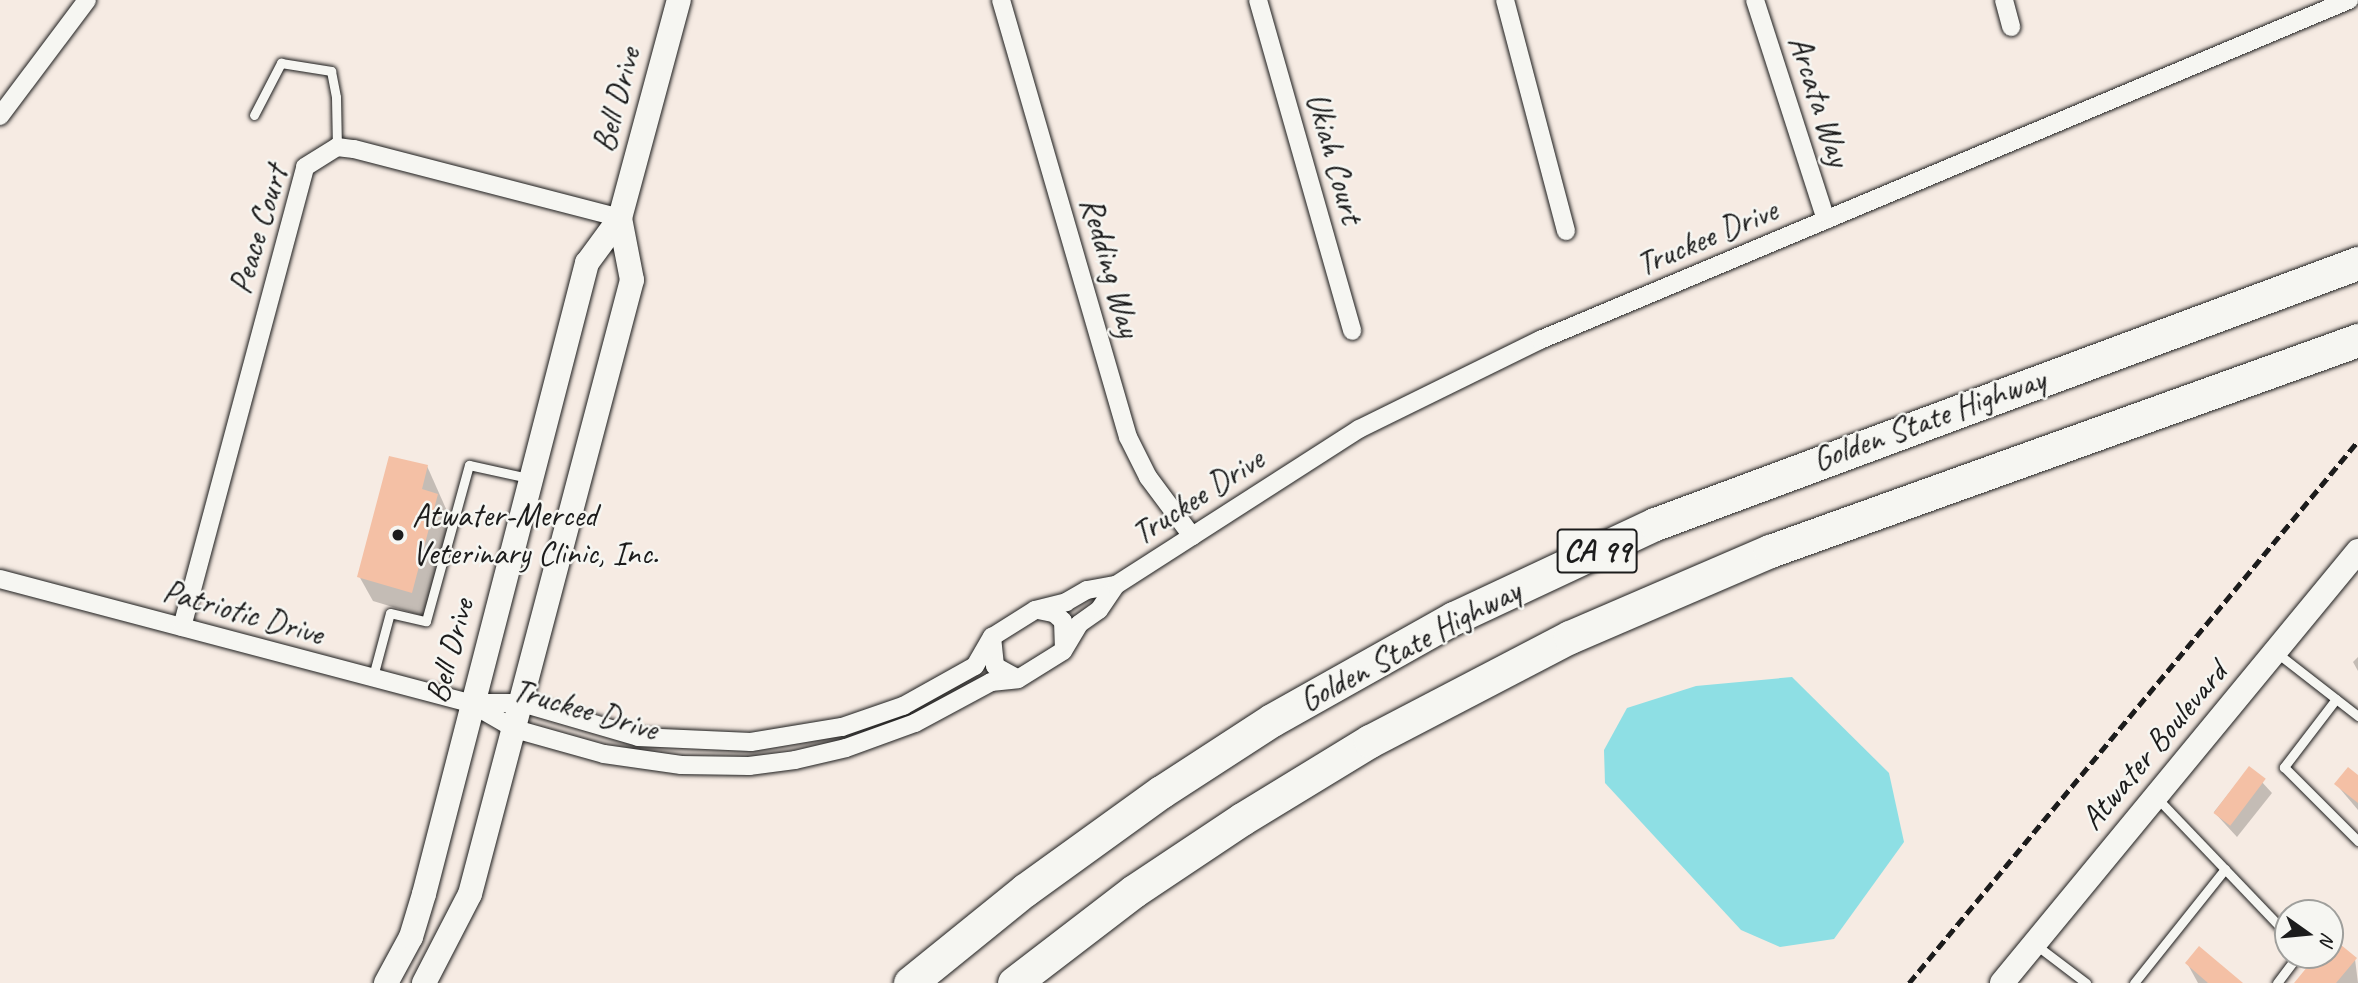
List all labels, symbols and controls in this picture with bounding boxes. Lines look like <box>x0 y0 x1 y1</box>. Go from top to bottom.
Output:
street label: Arcata Way <box>1779 31 1859 171</box>
street label: Bell Drive <box>584 43 650 157</box>
street label: Ukiah Court <box>1297 88 1371 228</box>
street label: Peace Court <box>221 161 297 299</box>
street label: Truckee Drive <box>1631 191 1783 285</box>
street label: Redding Way <box>1071 193 1149 341</box>
street label: Golden State Highway <box>1807 360 2051 480</box>
street label: Truckee Drive <box>1125 440 1271 554</box>
place label: Atwater-Merced Veterinary Clinic, Inc. <box>412 496 659 574</box>
road number: CA 99 <box>1555 522 1639 580</box>
marker: Atwater-Merced Veterinary Clinic, Inc. <box>390 527 406 543</box>
street label: Patriotic Drive <box>158 571 328 655</box>
street label: Golden State Highway <box>1293 571 1527 721</box>
street label: Bell Drive <box>417 594 483 708</box>
street label: Atwater Boulevard <box>2072 654 2236 838</box>
street label: Truckee Drive <box>508 670 662 750</box>
north arrow <box>2274 899 2344 969</box>
text: N <box>2314 930 2340 948</box>

